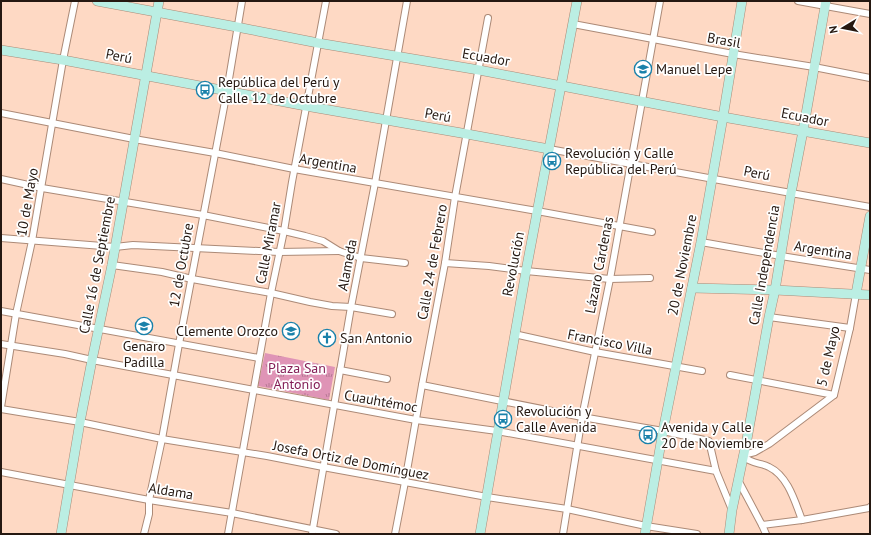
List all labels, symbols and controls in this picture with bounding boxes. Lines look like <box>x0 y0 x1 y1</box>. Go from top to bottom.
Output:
north arrow <box>823 8 863 48</box>
text: N <box>826 25 841 35</box>
street label: Brasil <box>706 28 742 52</box>
street label: Ecuador <box>461 44 511 70</box>
street label: Perú <box>104 45 134 67</box>
school or university icon: Manuel Lepe <box>633 59 653 79</box>
place label: Manuel Lepe <box>656 60 732 78</box>
place label: República del Perú y Calle 12 de Octubre <box>218 73 340 107</box>
bus stop icon: República del Perú y Calle 12 de Octubre <box>195 80 215 100</box>
street label: Perú <box>423 104 453 126</box>
street label: Ecuador <box>780 104 831 130</box>
place label: Revolución y Calle República del Perú <box>565 144 677 178</box>
street label: Argentina <box>298 149 358 177</box>
bus stop icon: Revolución y Calle República del Perú <box>542 151 562 171</box>
street label: Perú <box>742 162 772 184</box>
street label: 10 de Mayo <box>12 166 42 238</box>
street label: Calle 16 de Septiembre <box>75 195 119 335</box>
street label: Calle Miramar <box>251 200 285 286</box>
street label: Calle 24 de Febrero <box>413 203 451 321</box>
street label: Calle Independencia <box>745 203 783 327</box>
street label: 20 de Noviembre <box>663 213 701 317</box>
street label: Lázaro Cárdenas <box>581 215 617 315</box>
street label: 12 de Octubre <box>165 222 197 308</box>
street label: Revolución <box>498 230 528 298</box>
street label: Argentina <box>793 237 853 263</box>
street label: Alameda <box>333 238 361 292</box>
school or university icon: Genaro Padilla <box>134 316 154 336</box>
school or university icon: Clemente Orozco <box>281 321 301 341</box>
place label: Clemente Orozco <box>176 322 278 340</box>
street label: 5 de Mayo <box>812 324 844 388</box>
street label: Francisco Villa <box>566 325 654 359</box>
church icon: San Antonio <box>317 328 337 348</box>
place label: San Antonio <box>340 329 412 347</box>
place label: Genaro Padilla <box>123 337 165 371</box>
park label: Plaza San Antonio <box>268 359 326 393</box>
street label: Cuauhtémoc <box>343 386 419 416</box>
place label: Revolución y Calle Avenida <box>516 402 597 436</box>
bus stop icon: Revolución y Calle Avenida <box>493 409 513 429</box>
place label: Avenida y Calle 20 de Noviembre <box>661 418 764 452</box>
bus stop icon: Avenida y Calle 20 de Noviembre <box>638 425 658 445</box>
street label: Josefa Ortiz de Domínguez <box>270 436 431 484</box>
street label: Aldama <box>147 479 195 503</box>

